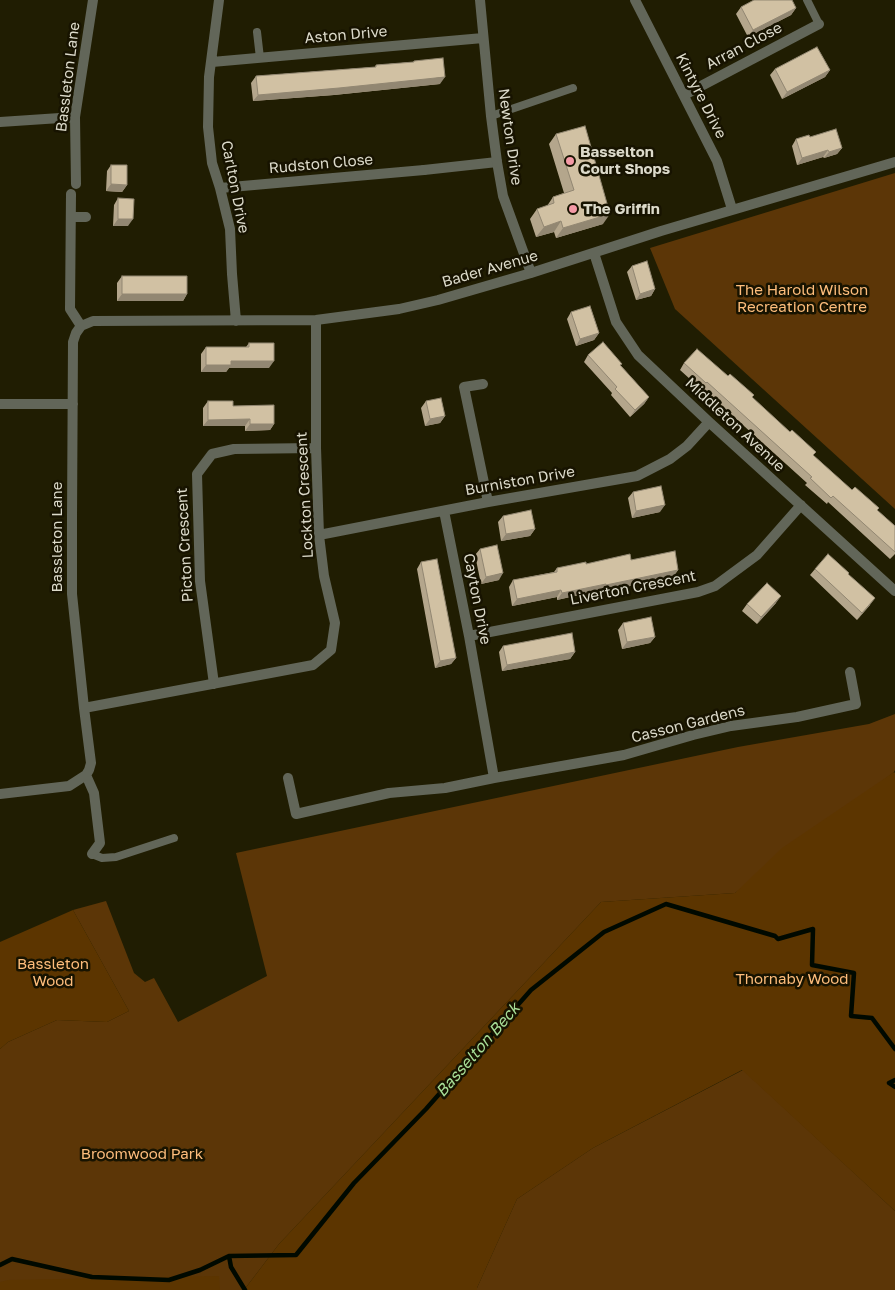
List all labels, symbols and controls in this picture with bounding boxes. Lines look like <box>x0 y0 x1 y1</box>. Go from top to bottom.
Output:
street label: Arran Close <box>703 18 785 74</box>
street label: Bassleton Lane <box>52 21 84 133</box>
street label: Aston Drive <box>304 22 388 48</box>
street label: Kintyre Drive <box>672 50 730 142</box>
street label: Newton Drive <box>494 87 526 187</box>
street label: Carlton Drive <box>217 139 253 235</box>
place label: Basselton Court Shops <box>580 143 670 178</box>
street label: Rudston Close <box>268 150 374 178</box>
marker: Basselton Court Shops <box>564 155 576 167</box>
place label: The Griffin <box>583 200 660 218</box>
marker: The Griffin <box>567 203 579 215</box>
street label: Bader Avenue <box>440 247 540 291</box>
park label: The Harold Wilson Recreation Centre <box>736 281 868 316</box>
street label: Middleton Avenue <box>681 374 789 476</box>
street label: Lockton Crescent <box>293 431 317 559</box>
street label: Burniston Drive <box>464 462 576 500</box>
street label: Bassleton Lane <box>48 482 66 592</box>
street label: Picton Crescent <box>173 487 197 603</box>
street label: Cayton Drive <box>459 552 495 646</box>
street label: Liverton Crescent <box>568 567 698 609</box>
street label: Casson Gardens <box>629 701 747 747</box>
park label: Bassleton Wood <box>17 955 89 990</box>
park label: Thornaby Wood <box>735 970 849 988</box>
water label: Basselton Beck <box>432 999 524 1101</box>
park label: Broomwood Park <box>81 1145 203 1163</box>

